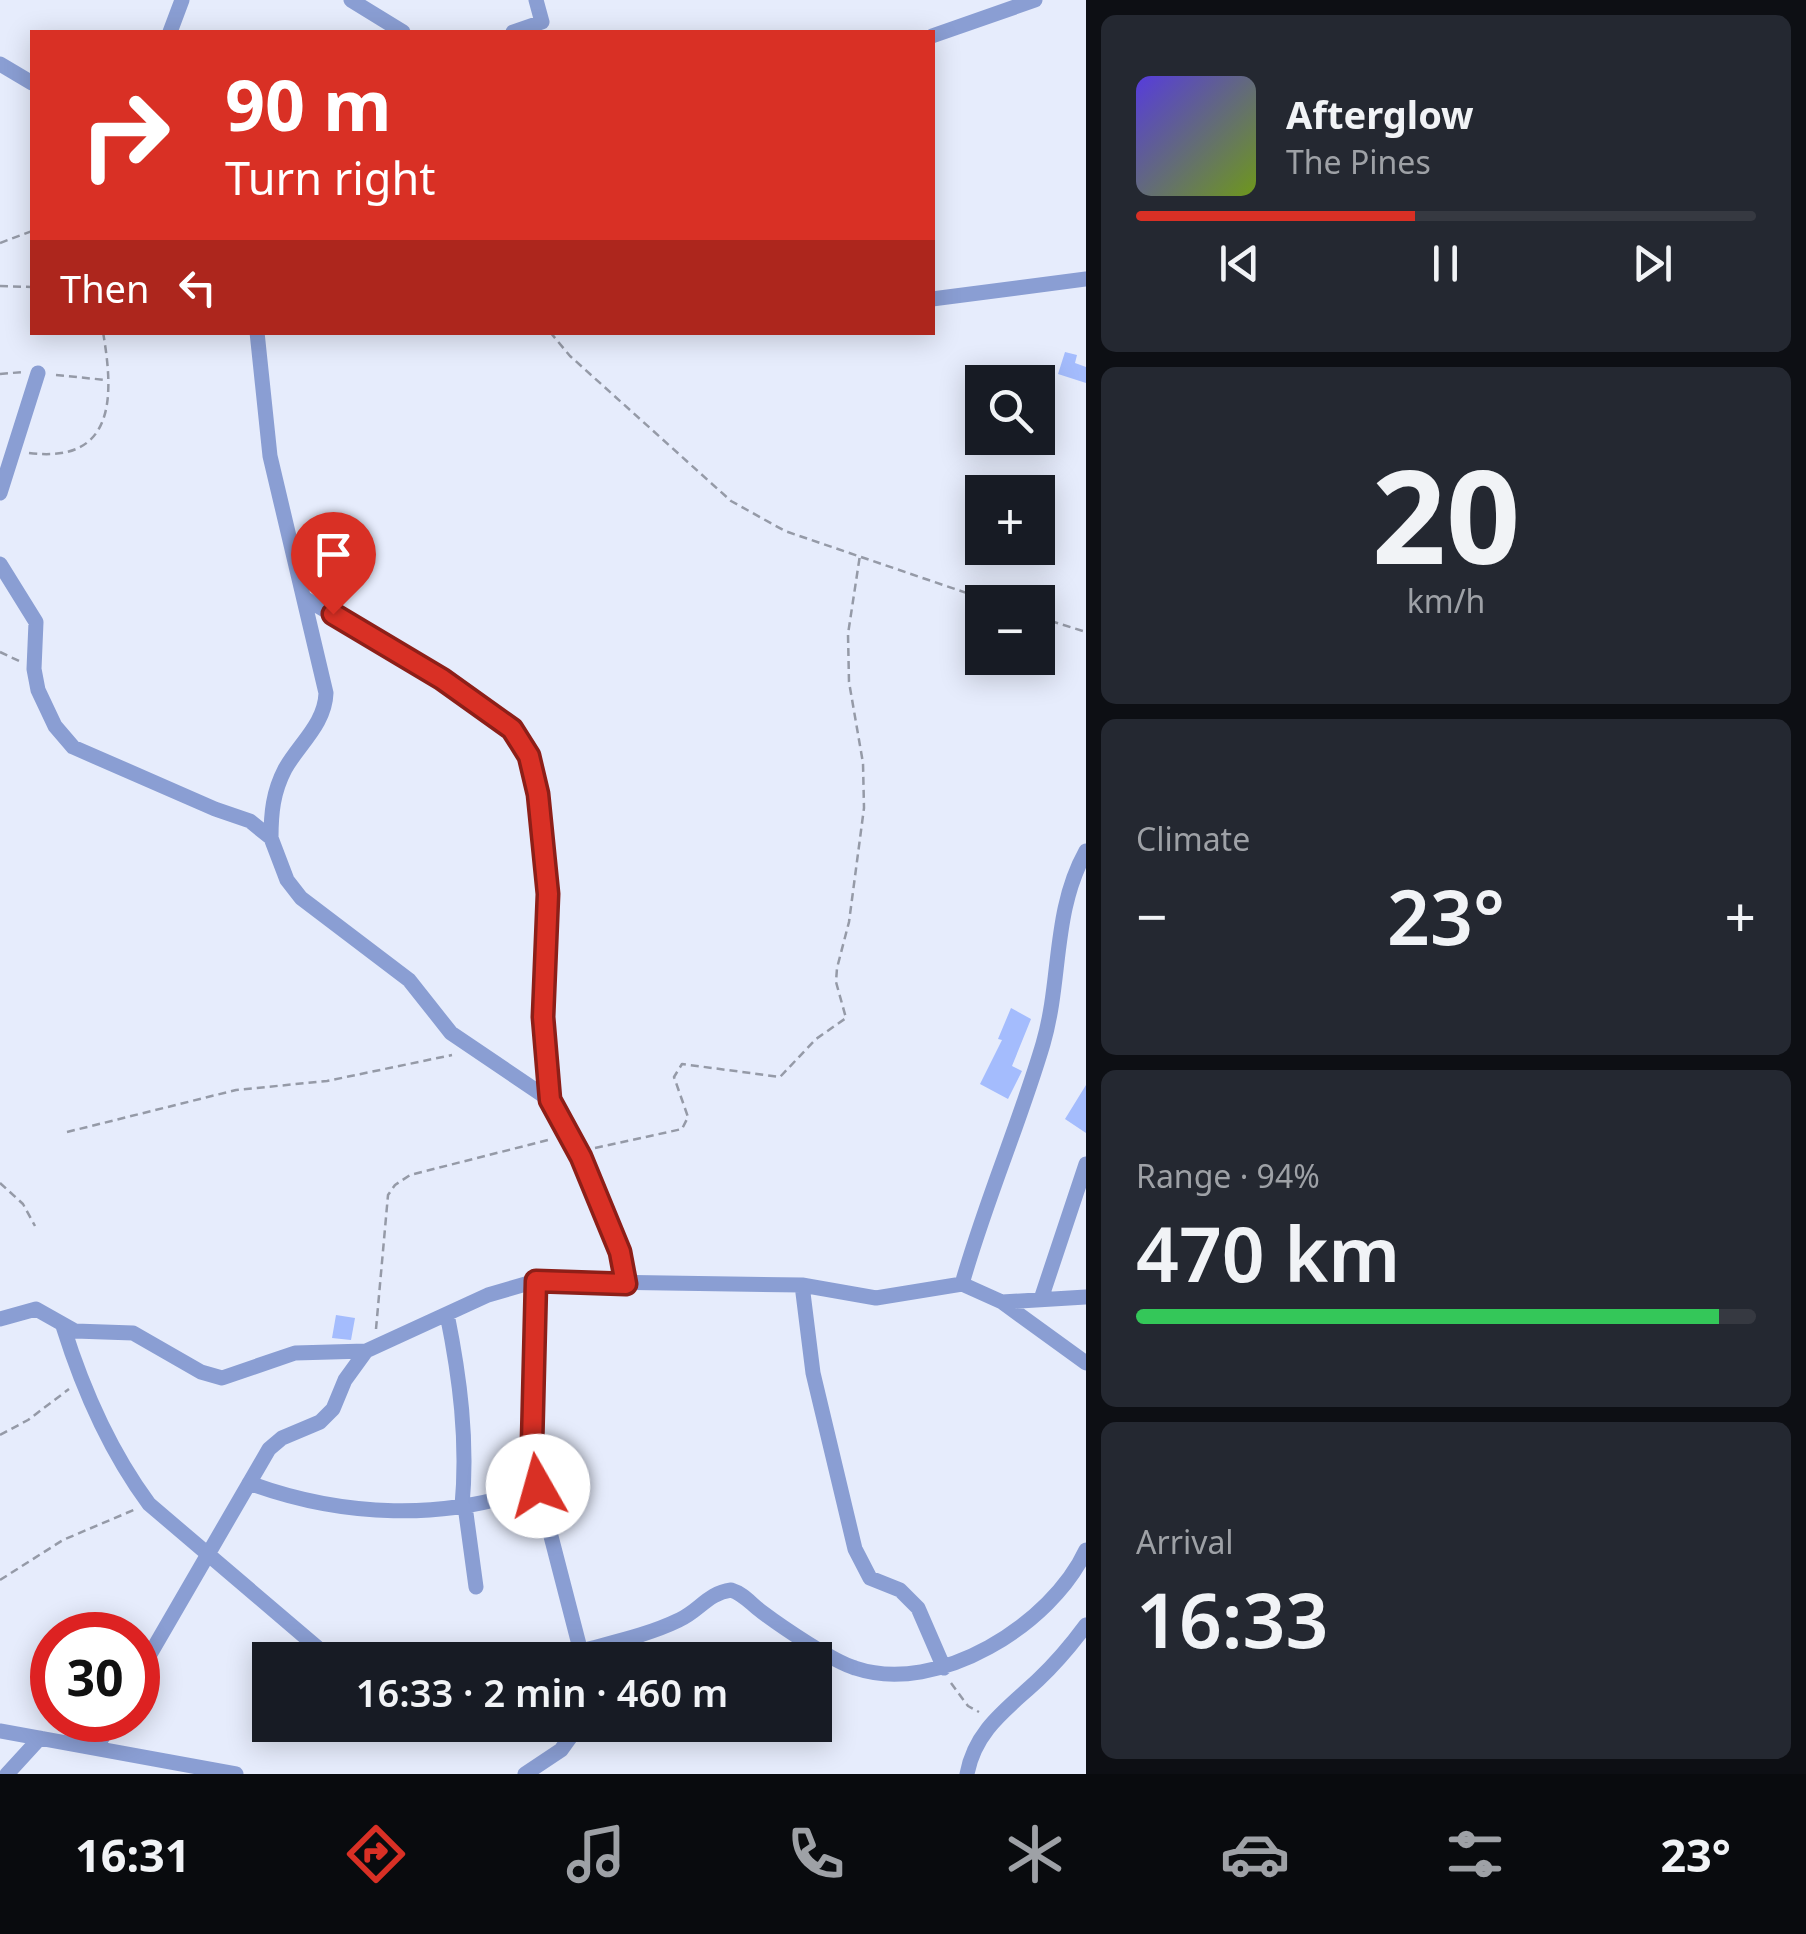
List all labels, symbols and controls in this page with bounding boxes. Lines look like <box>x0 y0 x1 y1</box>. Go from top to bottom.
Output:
text: 90 m <box>225 56 392 152</box>
icon: right <box>60 70 190 200</box>
text: Afterglow <box>1286 88 1474 140</box>
text: The Pines <box>1286 140 1431 183</box>
text: Turn right <box>225 147 436 208</box>
icon: previous <box>1212 236 1267 291</box>
icon: pause <box>1418 236 1473 291</box>
icon: next <box>1625 236 1680 291</box>
icon: left <box>170 260 225 315</box>
text: Then <box>60 262 150 314</box>
map controls <box>965 365 1055 675</box>
button: search <box>965 365 1055 455</box>
text: 20 <box>1372 425 1520 602</box>
button: + <box>965 475 1055 565</box>
pin <box>291 512 376 615</box>
icon: arrive <box>306 527 361 582</box>
text: km/h <box>1407 579 1485 622</box>
button: − <box>965 585 1055 675</box>
text: Climate <box>1136 817 1250 860</box>
text: 23° <box>1387 865 1505 967</box>
text: − <box>1136 878 1167 953</box>
text: + <box>1725 878 1756 953</box>
text: Range · 94% <box>1136 1154 1320 1197</box>
text: 470 km <box>1136 1202 1400 1304</box>
position arrow <box>486 1434 590 1538</box>
text: Arrival <box>1136 1520 1234 1563</box>
text: 16:33 <box>1136 1568 1328 1670</box>
speed limit sign: 30 <box>30 1612 160 1742</box>
text: 16:33 · 2 min · 460 m <box>356 1666 728 1718</box>
icon: directions <box>341 1819 411 1889</box>
icon: music <box>561 1819 631 1889</box>
icon: phone <box>781 1819 851 1889</box>
icon: climate <box>1000 1819 1070 1889</box>
icon: car <box>1220 1819 1290 1889</box>
icon: filters <box>1440 1819 1510 1889</box>
text: 16:31 <box>75 1824 191 1885</box>
text: 23° <box>1660 1824 1731 1885</box>

